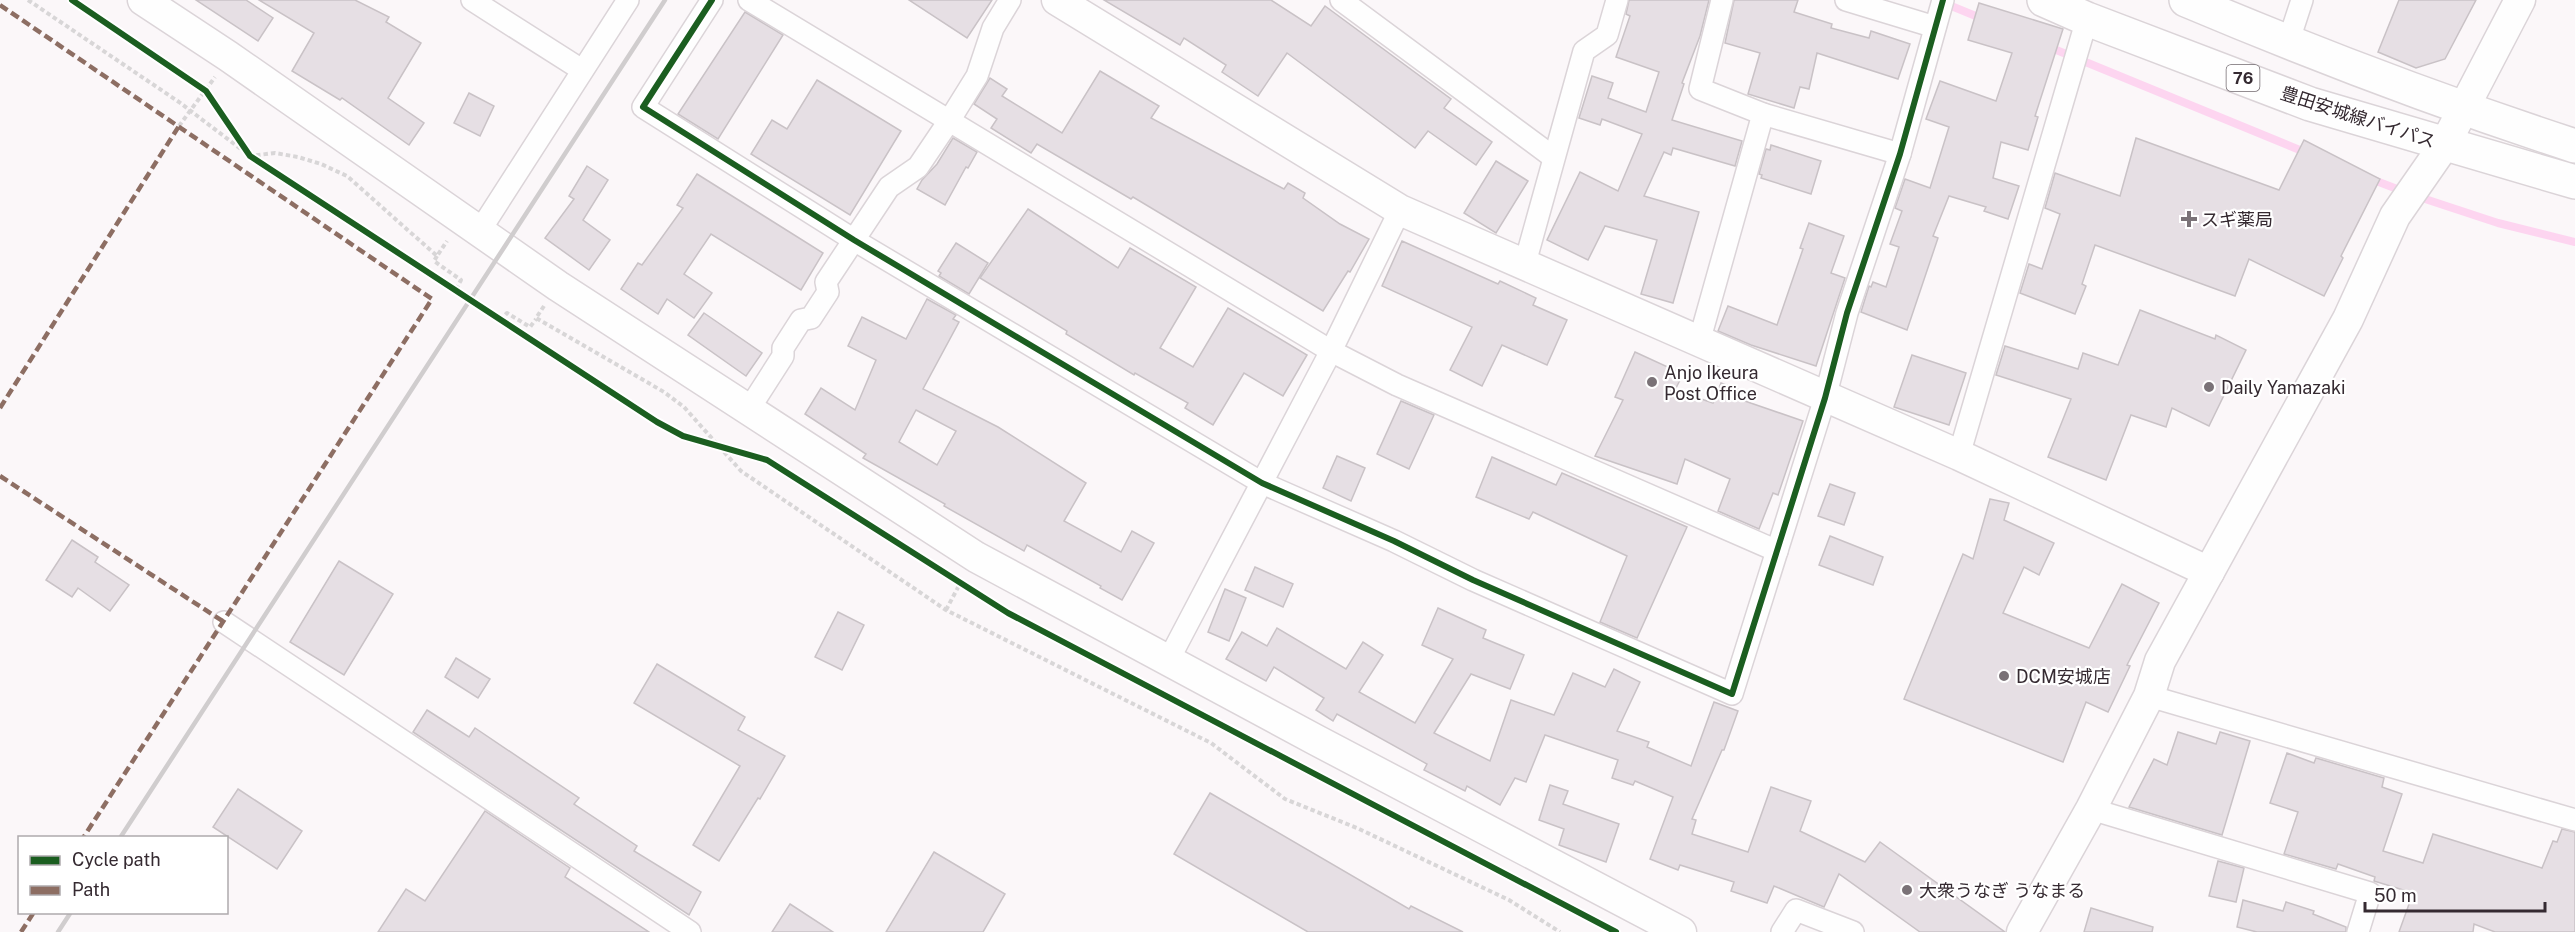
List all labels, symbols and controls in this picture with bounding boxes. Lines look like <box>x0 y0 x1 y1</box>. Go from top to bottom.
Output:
road number: 76 <box>2226 65 2260 91</box>
street label: 豊田安城線バイパス <box>2278 82 2438 152</box>
place label: スギ薬局 <box>2201 209 2273 230</box>
marker: スギ薬局 <box>2182 212 2196 226</box>
place label: Anjo Ikeura Post Office <box>1664 362 1759 404</box>
marker: Anjo Ikeura Post Office <box>1645 375 1659 389</box>
place label: Daily Yamazaki <box>2221 377 2345 398</box>
marker: Daily Yamazaki <box>2202 380 2216 394</box>
place label: DCM安城店 <box>2016 666 2111 687</box>
marker: DCM安城店 <box>1997 669 2011 683</box>
legend <box>18 836 228 914</box>
text: Cycle path <box>72 849 161 870</box>
scale bar <box>2365 875 2545 913</box>
text: Path <box>72 879 110 900</box>
place label: 大衆うなぎ うなまる <box>1919 880 2085 901</box>
marker: 大衆うなぎ うなまる <box>1900 883 1914 897</box>
text: 50 m <box>2374 885 2417 906</box>

